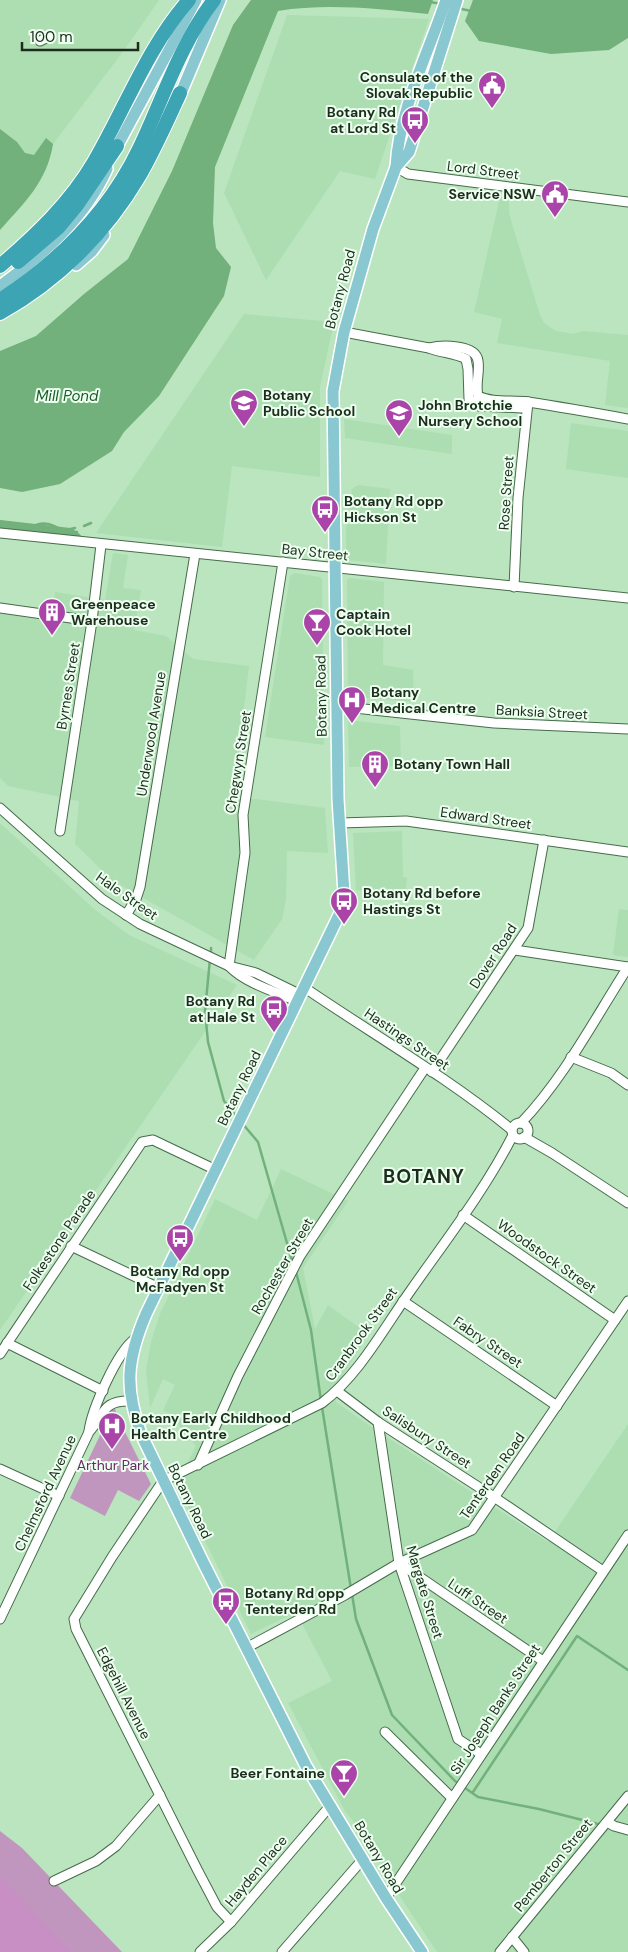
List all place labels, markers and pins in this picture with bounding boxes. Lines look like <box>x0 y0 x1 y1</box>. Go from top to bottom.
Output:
place label: Consulate of the Slovak Republic <box>360 68 473 102</box>
public building icon: Consulate of the Slovak Republic <box>477 70 507 109</box>
place label: Botany Rd at Lord St <box>327 103 396 137</box>
bus stop icon: Botany Rd at Lord St <box>400 105 430 144</box>
public building icon: Service NSW <box>540 179 570 218</box>
place label: Service NSW <box>449 185 536 203</box>
place label: Botany Public School <box>263 386 355 420</box>
school or university icon: Botany Public School <box>229 388 259 427</box>
place label: John Brotchie Nursery School <box>418 396 522 430</box>
school or university icon: John Brotchie Nursery School <box>384 398 414 437</box>
place label: Botany Rd opp Hickson St <box>344 492 443 526</box>
bus stop icon: Botany Rd opp Hickson St <box>310 494 340 533</box>
place label: Greenpeace Warehouse <box>71 595 156 629</box>
building icon: Greenpeace Warehouse <box>37 597 67 636</box>
place label: Captain Cook Hotel <box>336 605 411 639</box>
bar icon: Captain Cook Hotel <box>302 607 332 646</box>
place label: Botany Medical Centre <box>371 683 476 717</box>
hospital icon: Botany Medical Centre <box>337 685 367 724</box>
building icon: Botany Town Hall <box>360 749 390 788</box>
place label: Botany Town Hall <box>394 755 510 773</box>
place label: Botany Rd before Hastings St <box>363 884 481 918</box>
bus stop icon: Botany Rd before Hastings St <box>329 886 359 925</box>
place label: Botany Rd at Hale St <box>186 992 255 1026</box>
bus stop icon: Botany Rd at Hale St <box>259 994 289 1033</box>
bus stop icon: Botany Rd opp McFadyen St <box>165 1223 195 1262</box>
place label: Botany Rd opp McFadyen St <box>130 1262 230 1296</box>
place label: Botany Early Childhood Health Centre <box>131 1409 291 1443</box>
hospital icon: Botany Early Childhood Health Centre <box>97 1411 127 1450</box>
place label: Botany Rd opp Tenterden Rd <box>245 1584 344 1618</box>
bus stop icon: Botany Rd opp Tenterden Rd <box>211 1586 241 1625</box>
bar icon: Beer Fontaine <box>329 1758 359 1797</box>
place label: Beer Fontaine <box>230 1764 325 1782</box>

